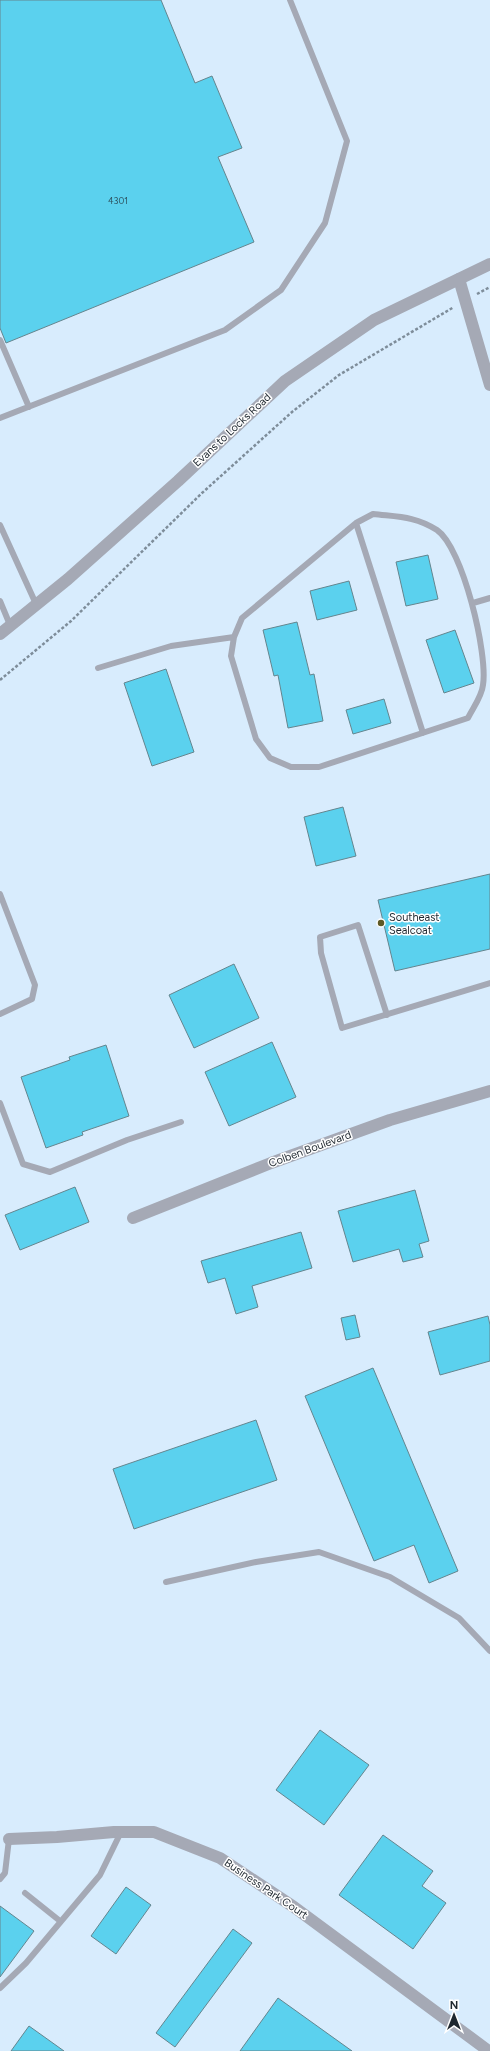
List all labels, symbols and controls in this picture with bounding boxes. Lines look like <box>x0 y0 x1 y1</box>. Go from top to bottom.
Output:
house number: 4301 <box>108 195 128 206</box>
street label: Evans to Locks Road <box>190 391 274 469</box>
place label: Southeast Sealcoat <box>389 911 439 937</box>
marker: Southeast Sealcoat <box>376 918 386 928</box>
street label: Colben Boulevard <box>267 1128 353 1170</box>
street label: Business Park Court <box>222 1856 310 1922</box>
north arrow <box>434 1995 474 2035</box>
text: N <box>450 1999 458 2012</box>

